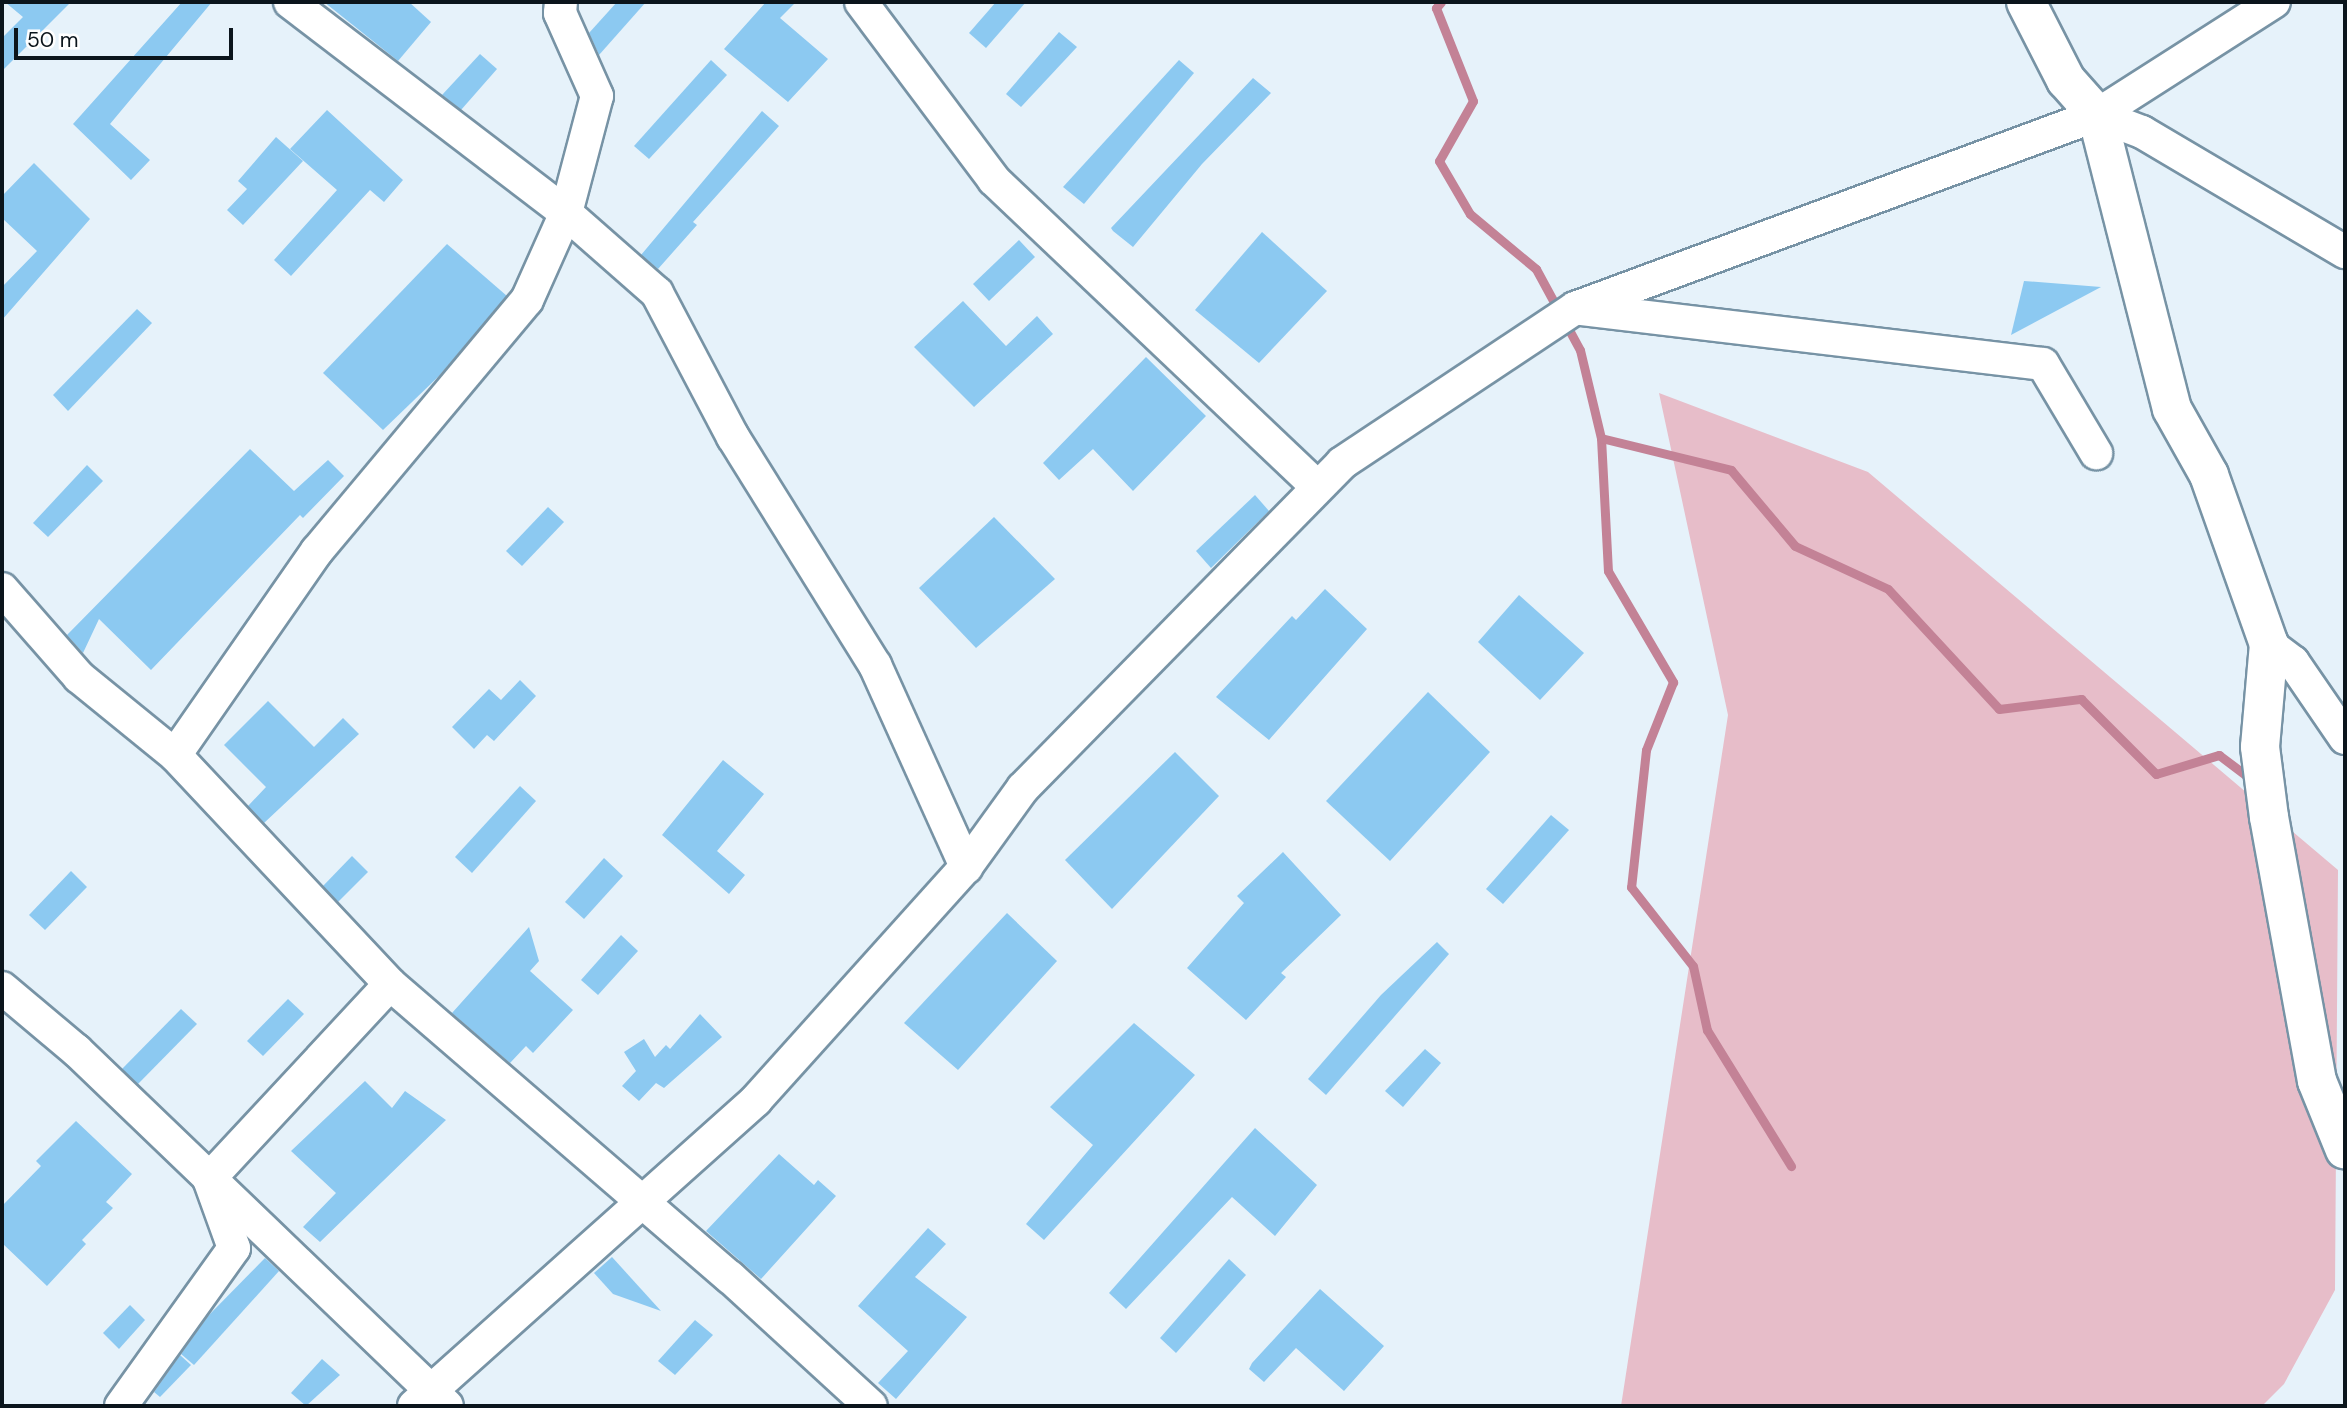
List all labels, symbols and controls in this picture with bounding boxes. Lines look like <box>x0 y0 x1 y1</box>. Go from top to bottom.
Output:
scale bar <box>18 14 236 58</box>
text: 50 m <box>27 26 78 54</box>

